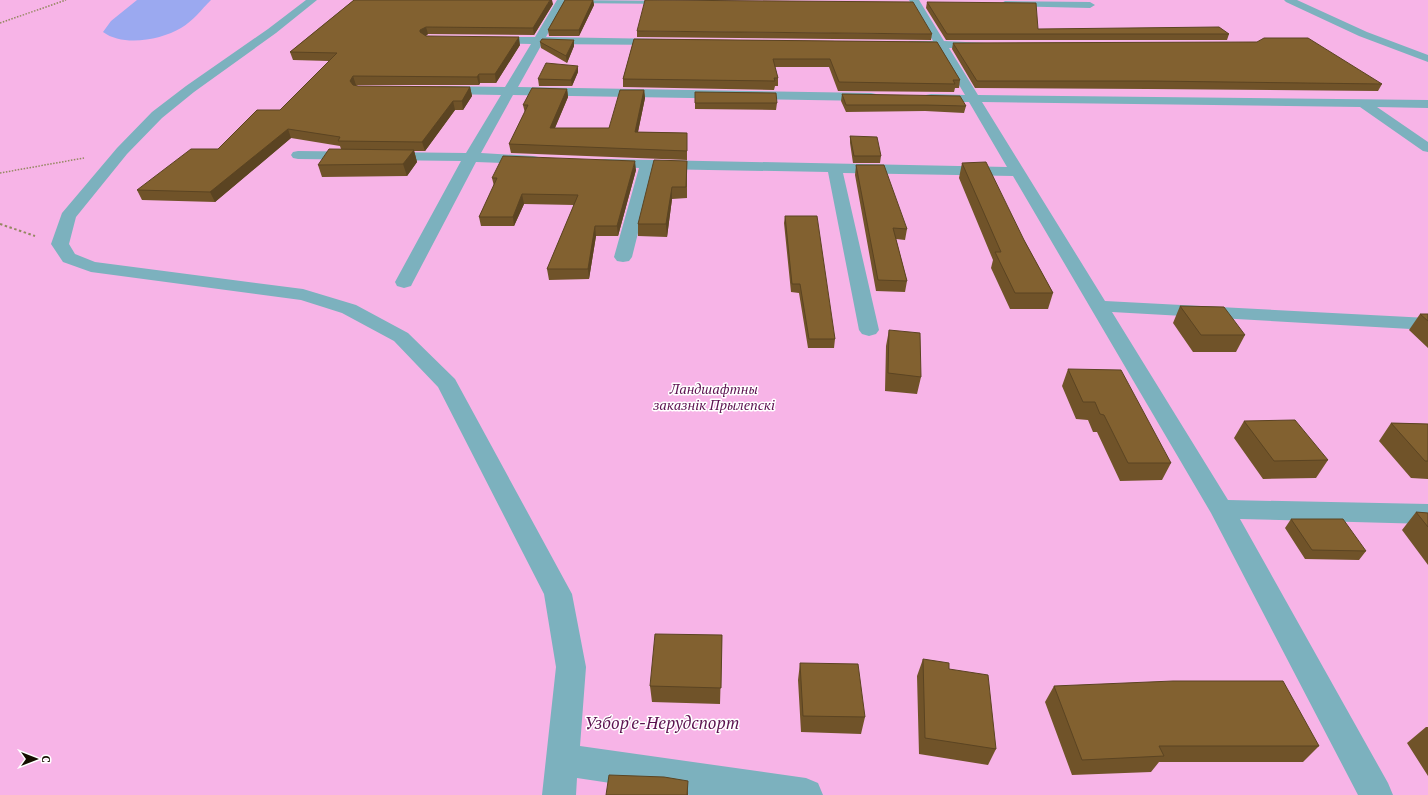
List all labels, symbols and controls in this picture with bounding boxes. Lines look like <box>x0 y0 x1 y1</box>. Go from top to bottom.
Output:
park label: Ландшафтны заказнік Прылепскі <box>652 379 775 414</box>
park label: Узбор'е-Нерудспорт <box>585 711 739 734</box>
north arrow <box>16 739 56 779</box>
text: С <box>39 755 53 763</box>

